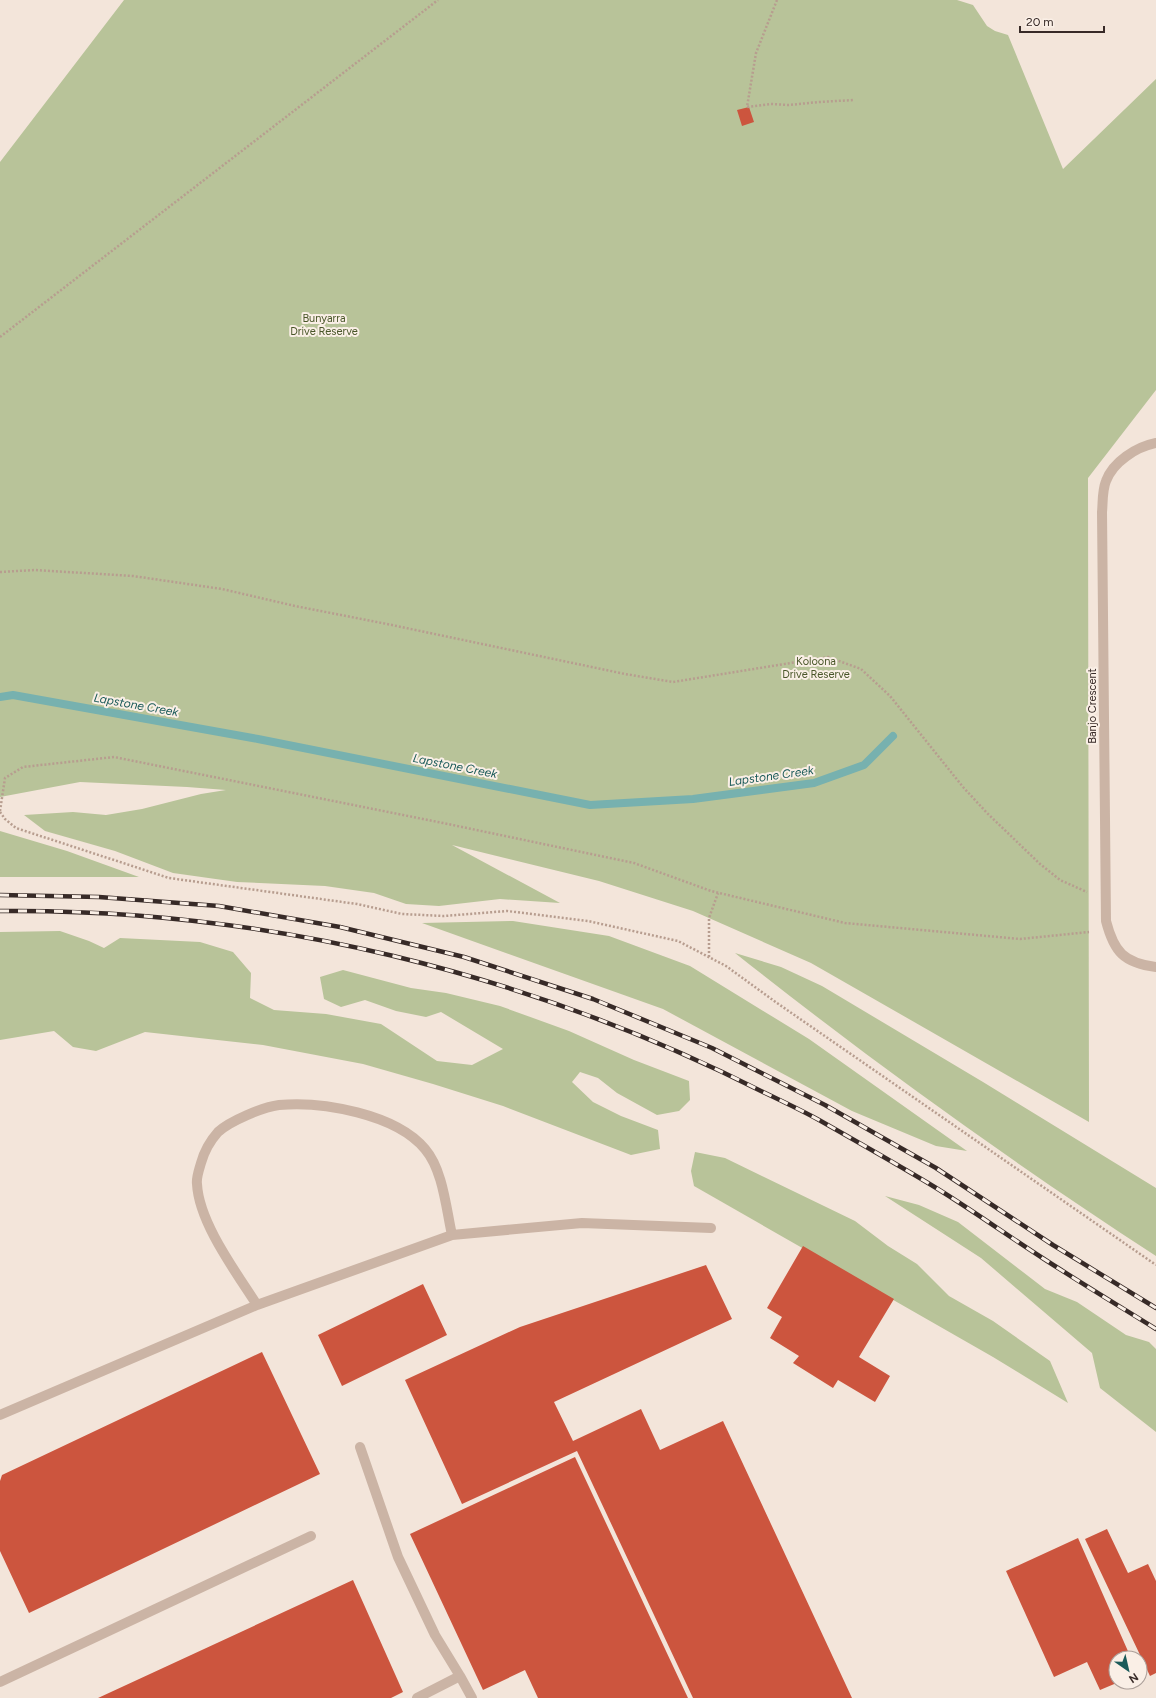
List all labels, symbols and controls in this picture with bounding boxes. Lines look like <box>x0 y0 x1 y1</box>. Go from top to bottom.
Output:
scale bar <box>1020 8 1104 34</box>
text: 20 m <box>1026 15 1054 29</box>
park label: Bunyarra Drive Reserve <box>290 312 358 338</box>
park label: Koloona Drive Reserve <box>782 655 850 681</box>
street label: Banjo Crescent <box>1086 668 1099 744</box>
water label: Lapstone Creek <box>93 691 180 720</box>
water label: Lapstone Creek <box>412 751 499 781</box>
water label: Lapstone Creek <box>728 763 815 789</box>
north arrow <box>1108 1650 1148 1690</box>
text: N <box>1126 1670 1140 1686</box>

